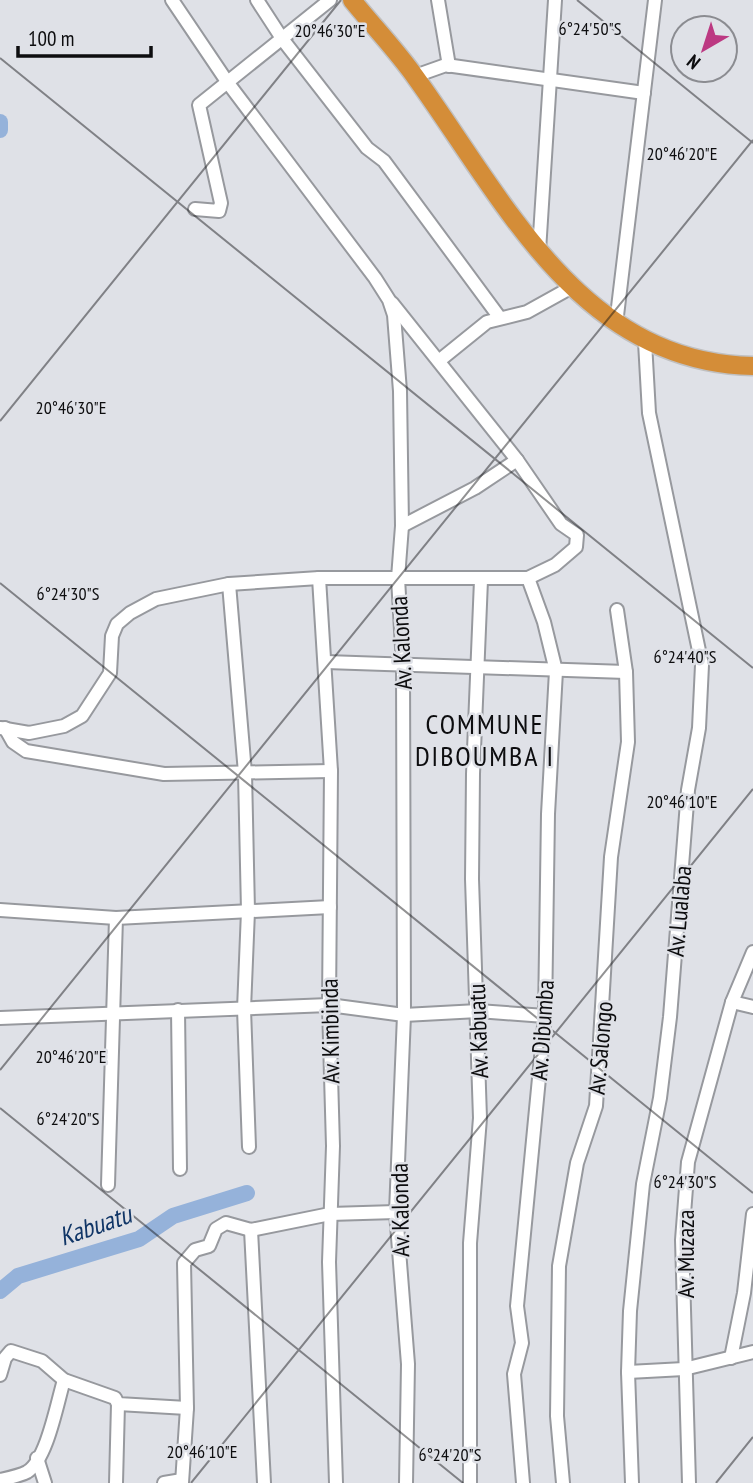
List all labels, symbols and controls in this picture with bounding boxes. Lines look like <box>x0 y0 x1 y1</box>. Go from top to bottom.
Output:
scale bar <box>18 14 150 58</box>
north arrow <box>669 14 739 84</box>
text: 6°24'50"S <box>559 17 622 40</box>
text: 20°46'30"E <box>295 19 365 42</box>
text: 100 m <box>28 25 74 52</box>
text: N <box>682 50 705 75</box>
text: 20°46'20"E <box>647 142 717 165</box>
text: 20°46'30"E <box>36 396 106 419</box>
text: 6°24'30"S <box>37 582 100 605</box>
street label: Av. Kalonda <box>383 595 419 691</box>
text: 6°24'40"S <box>654 645 717 668</box>
district label: COMMUNE DIBOUMBA I <box>415 705 555 774</box>
text: 20°46'10"E <box>647 790 717 813</box>
street label: Av. Lualaba <box>660 864 698 958</box>
street label: Av. Kimbinda <box>314 978 346 1084</box>
street label: Av. Dibumba <box>523 979 561 1081</box>
street label: Av. Kabuatu <box>461 983 495 1079</box>
street label: Av. Salongo <box>580 1000 620 1096</box>
text: 20°46'20"E <box>36 1045 106 1068</box>
text: 6°24'20"S <box>37 1107 100 1130</box>
street label: Av. Kalonda <box>384 1163 416 1257</box>
text: 6°24'30"S <box>654 1170 717 1193</box>
water label: Kabuatu <box>55 1197 137 1253</box>
street label: Av. Muzaza <box>670 1210 701 1298</box>
text: 20°46'10"E <box>167 1440 237 1463</box>
text: 6°24'20"S <box>419 1443 482 1466</box>

